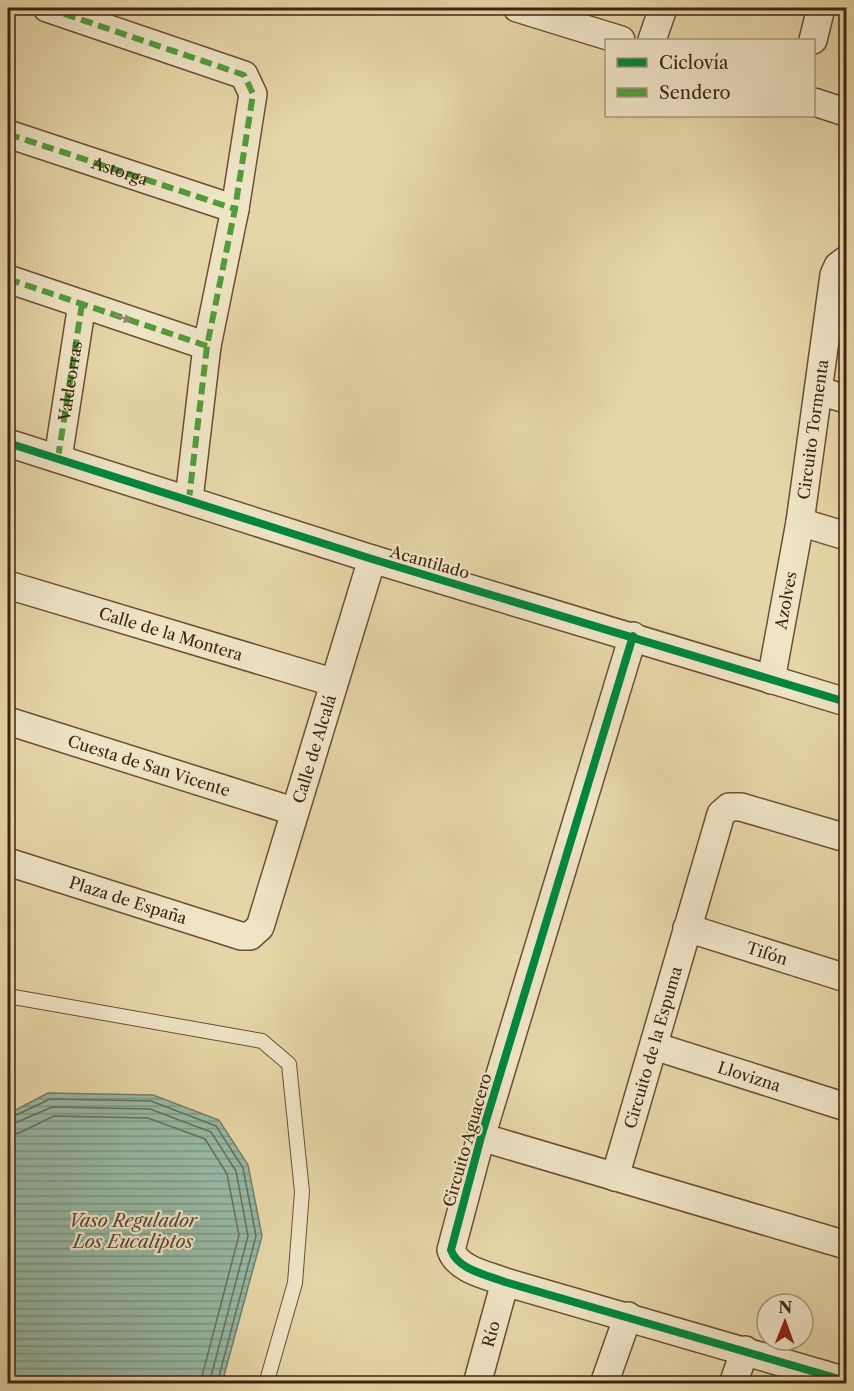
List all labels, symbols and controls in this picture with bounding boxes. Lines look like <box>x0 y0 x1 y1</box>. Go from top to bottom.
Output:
legend <box>605 39 815 117</box>
text: Ciclovía <box>659 52 729 74</box>
text: Sendero <box>659 82 731 104</box>
street label: Astorga <box>89 152 151 190</box>
one-way arrow <box>114 313 132 323</box>
street label: Valdeorras <box>54 339 86 423</box>
street label: Circuito Tormenta <box>793 358 832 501</box>
street label: Acantilado <box>387 541 472 583</box>
street label: Azolves <box>770 570 801 632</box>
street label: Calle de la Montera <box>97 603 246 665</box>
street label: Calle de Alcalá <box>288 692 340 806</box>
street label: Cuesta de San Vicente <box>65 731 233 801</box>
street label: Plaza de España <box>67 872 190 928</box>
street label: Tifón <box>744 937 790 969</box>
street label: Circuito de la Espuma <box>620 963 686 1131</box>
street label: Llovizna <box>715 1057 784 1096</box>
street label: Circuito Aguacero <box>438 1071 496 1209</box>
water label: Vaso Regulador Los Eucaliptos <box>69 1210 199 1253</box>
north arrow <box>755 1292 815 1352</box>
text: N <box>778 1297 792 1317</box>
street label: Río <box>478 1318 504 1349</box>

